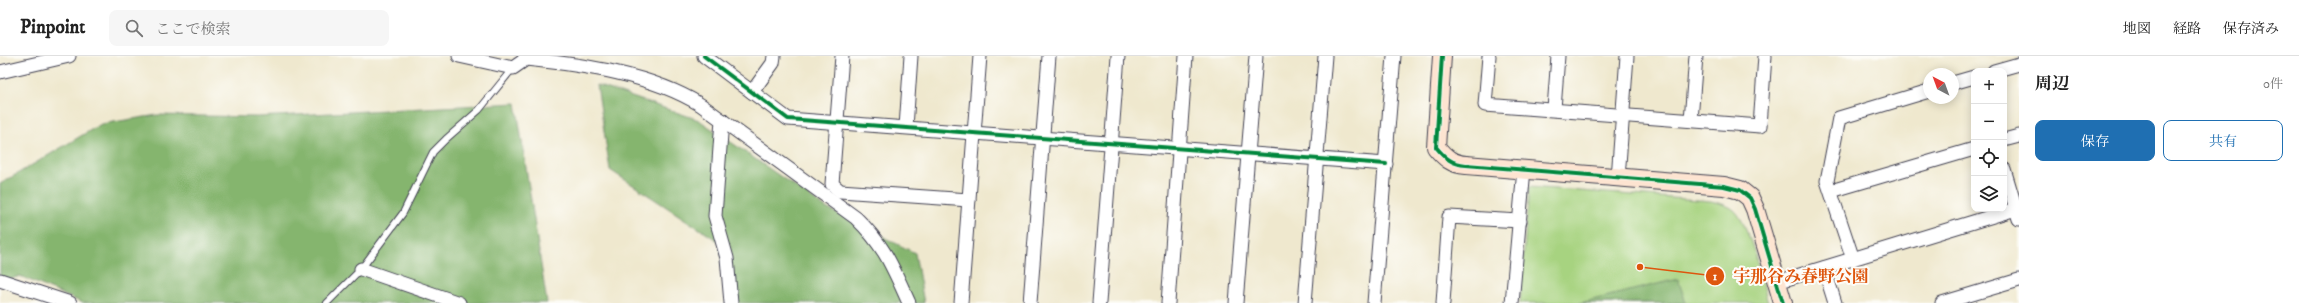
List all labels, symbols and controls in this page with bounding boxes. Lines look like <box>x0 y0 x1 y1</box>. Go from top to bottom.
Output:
search box <box>109 10 389 46</box>
text: Pinpoint <box>20 16 85 39</box>
icon: search <box>123 17 145 39</box>
text: ここで検索 <box>155 20 230 39</box>
text: 地図 <box>2123 20 2151 38</box>
text: 経路 <box>2173 20 2201 38</box>
text: 保存済み <box>2223 20 2279 38</box>
north arrow <box>1923 68 1959 104</box>
map controls <box>1971 68 2007 212</box>
button: + <box>1971 68 2007 104</box>
text: 周辺 <box>2035 73 2069 95</box>
text: 0件 <box>2263 76 2283 92</box>
button: − <box>1971 104 2007 140</box>
button: 保存 <box>2035 120 2155 161</box>
button: 共有 <box>2163 120 2283 161</box>
button: locate <box>1971 140 2007 176</box>
button: layers <box>1971 176 2007 212</box>
callout: 宇那谷み春野公園 <box>1705 261 1877 290</box>
text: 宇那谷み春野公園 <box>1733 266 1869 288</box>
text: 1 <box>1713 269 1718 284</box>

